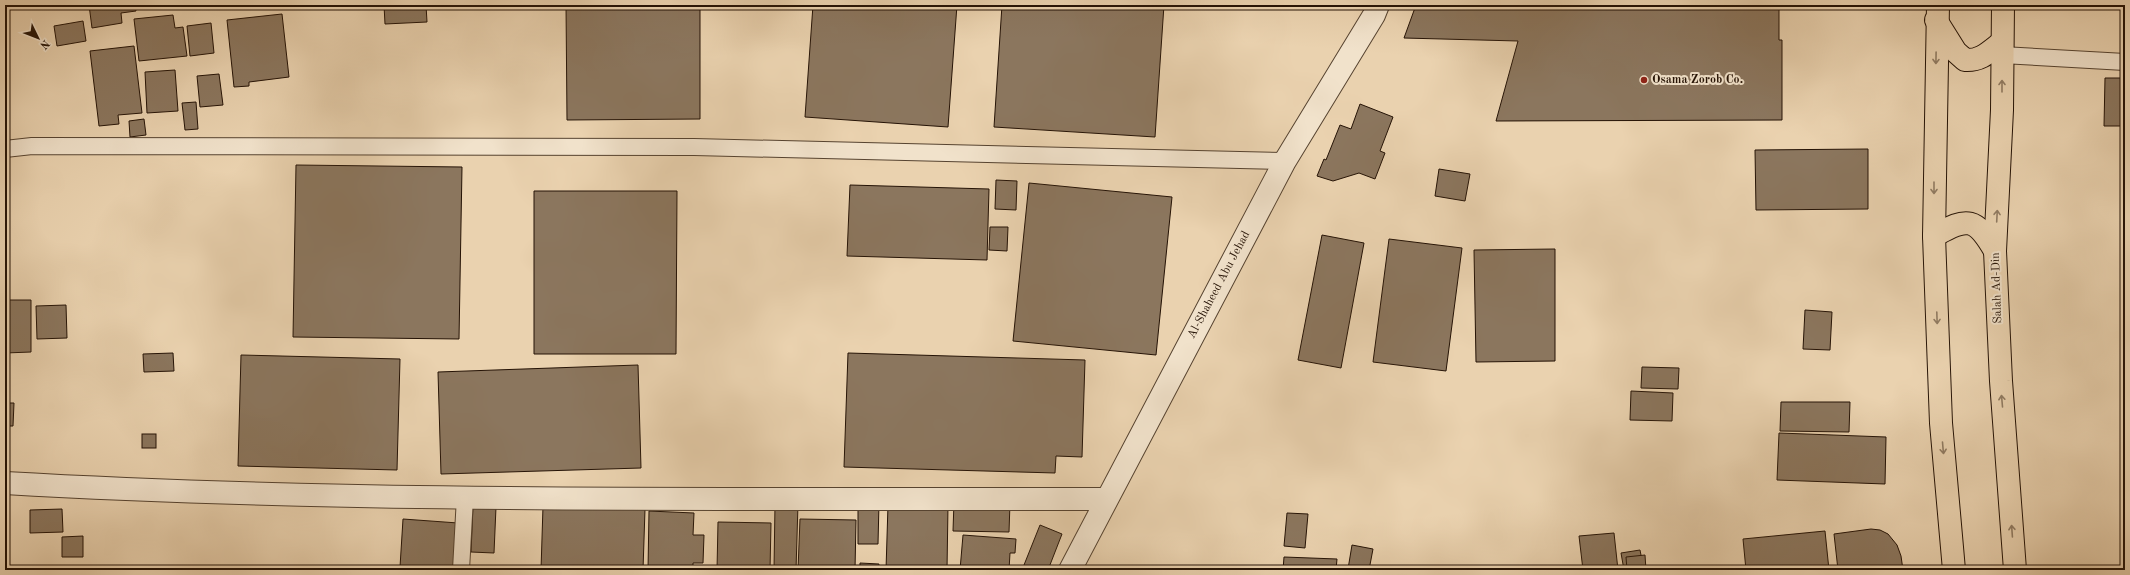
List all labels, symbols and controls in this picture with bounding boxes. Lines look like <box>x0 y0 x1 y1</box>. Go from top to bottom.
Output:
north arrow <box>18 18 58 58</box>
text: N <box>37 37 51 51</box>
one-way arrow <box>1932 51 1939 64</box>
place label: Osama Zorob Co. <box>1652 74 1743 86</box>
marker: Osama Zorob Co. <box>1639 75 1649 85</box>
one-way arrow <box>1998 80 2006 93</box>
one-way arrow <box>1930 181 1938 194</box>
one-way arrow <box>1993 210 2000 223</box>
street label: Al-Shaheed Abu Jehad <box>1186 229 1252 341</box>
street label: Salah Ad-Din <box>1990 252 2004 324</box>
one-way arrow <box>1933 311 1941 324</box>
one-way arrow <box>1999 395 2006 408</box>
one-way arrow <box>1939 441 1947 454</box>
one-way arrow <box>2009 525 2016 538</box>

